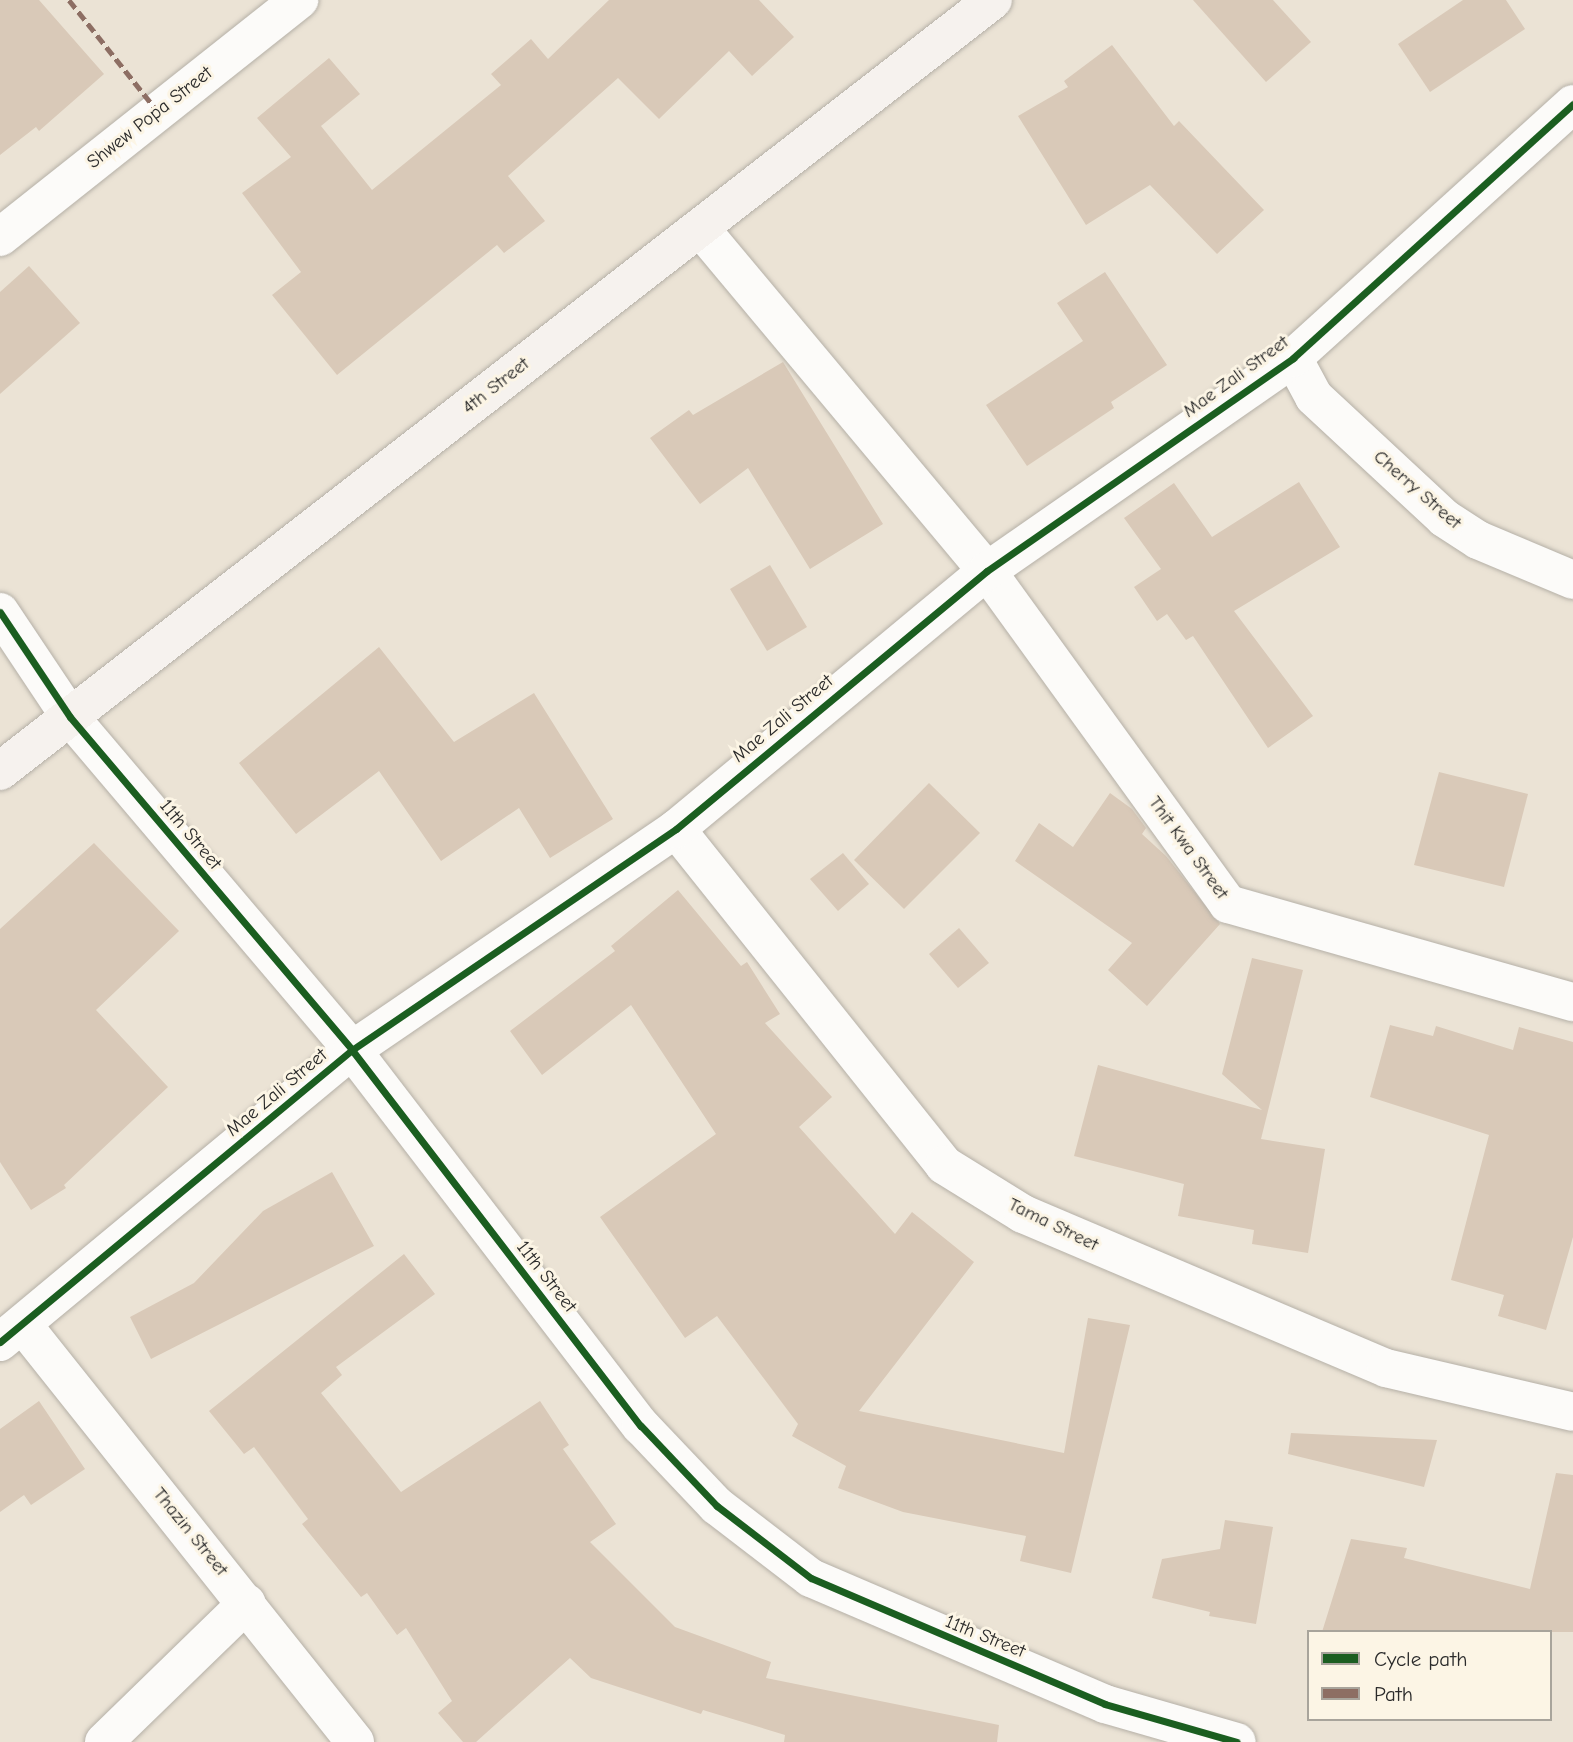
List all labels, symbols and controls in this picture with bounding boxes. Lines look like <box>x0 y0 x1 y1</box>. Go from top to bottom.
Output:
street label: Shwew Popa Street <box>83 62 217 174</box>
street label: Mae Zali Street <box>1179 331 1293 423</box>
street label: 4th Street <box>458 353 534 419</box>
street label: Cherry Street <box>1368 446 1466 534</box>
street label: Mae Zali Street <box>728 670 838 768</box>
street label: Thit Kwa Street <box>1143 792 1233 904</box>
street label: 11th Street <box>154 795 226 875</box>
street label: Mae Zali Street <box>222 1044 332 1142</box>
street label: Tama Street <box>1004 1193 1102 1257</box>
street label: 11th Street <box>511 1237 581 1317</box>
street label: Thazin Street <box>148 1483 232 1581</box>
street label: 11th Street <box>942 1611 1028 1663</box>
legend <box>1307 1630 1552 1721</box>
text: Cycle path <box>1374 1647 1467 1671</box>
text: Path <box>1374 1682 1413 1706</box>

